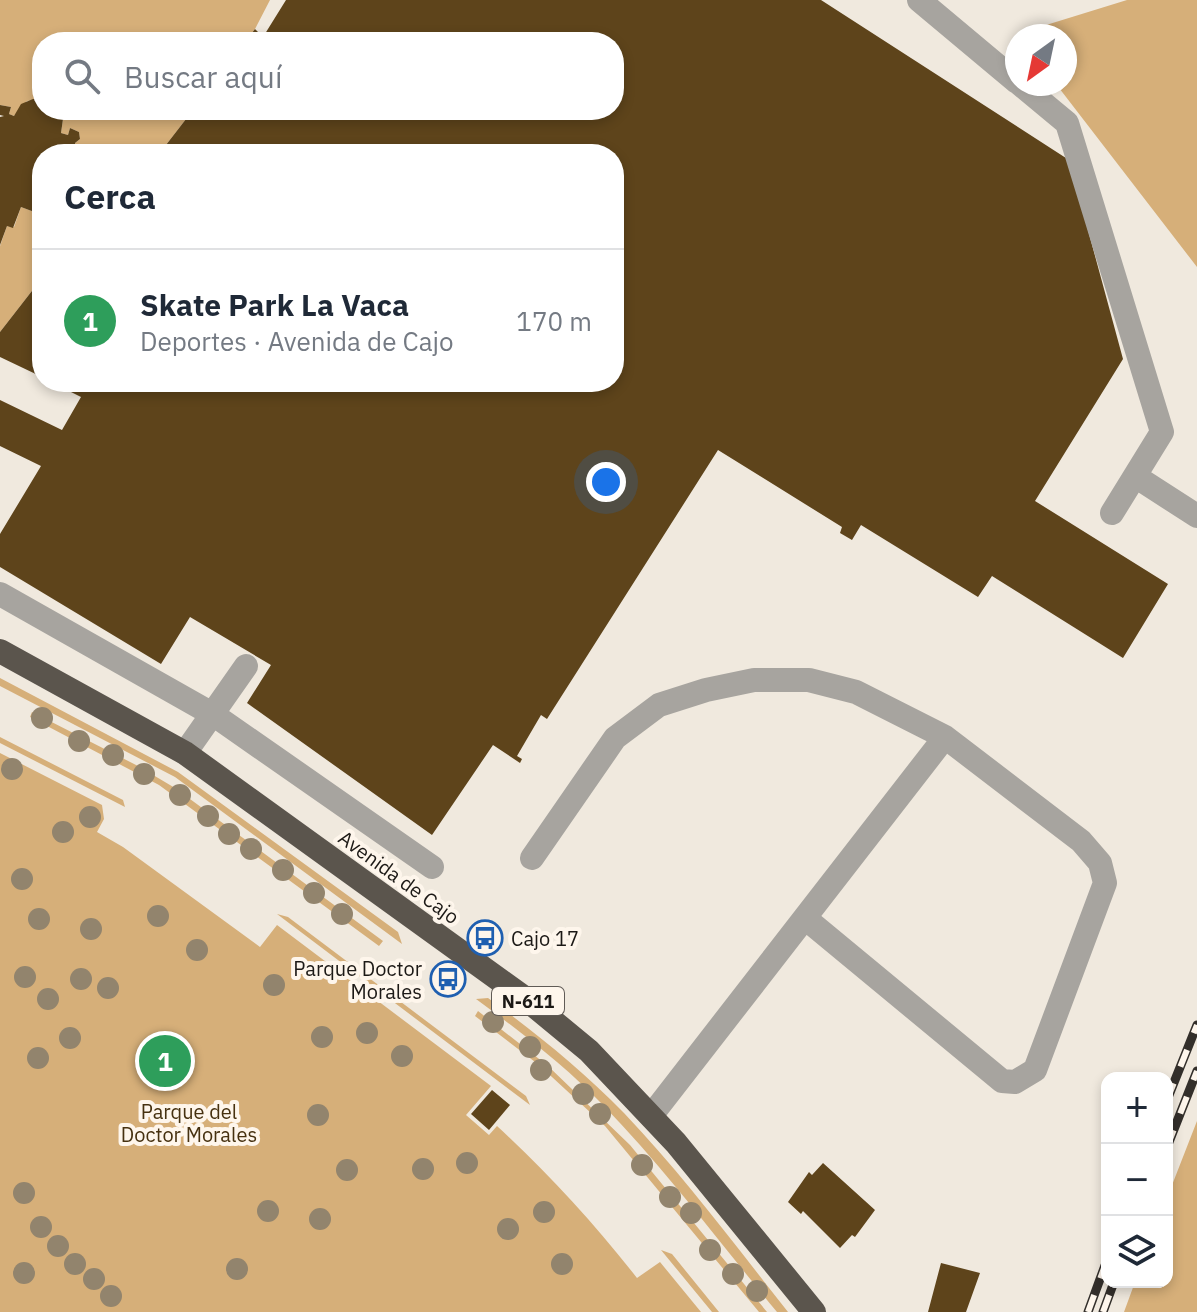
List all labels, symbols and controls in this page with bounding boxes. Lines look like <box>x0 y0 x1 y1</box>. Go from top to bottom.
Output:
north arrow <box>1005 24 1077 96</box>
search box <box>32 32 624 120</box>
icon: search <box>60 54 104 98</box>
text: Buscar aquí <box>124 57 282 96</box>
text: Cerca <box>64 174 156 218</box>
text: Skate Park La Vaca <box>140 285 409 324</box>
text: 1 <box>82 304 98 338</box>
text: 170 m <box>516 304 592 338</box>
text: Deportes · Avenida de Cajo <box>140 324 454 358</box>
your location <box>586 462 626 502</box>
street label: Avenida de Cajo <box>333 824 465 930</box>
bus stop icon: Cajo 17 <box>466 919 504 957</box>
place label: Cajo 17 <box>511 925 579 952</box>
place label: Parque Doctor Morales <box>293 955 422 1005</box>
bus stop icon: Parque Doctor Morales <box>429 960 467 998</box>
road number: N-611 <box>492 987 564 1015</box>
pin: 1 <box>139 1031 191 1091</box>
map controls <box>1101 1072 1173 1288</box>
button: + <box>1101 1072 1173 1144</box>
park label: Parque del Doctor Morales <box>121 1098 257 1148</box>
button: − <box>1101 1144 1173 1216</box>
button: layers <box>1101 1216 1173 1288</box>

